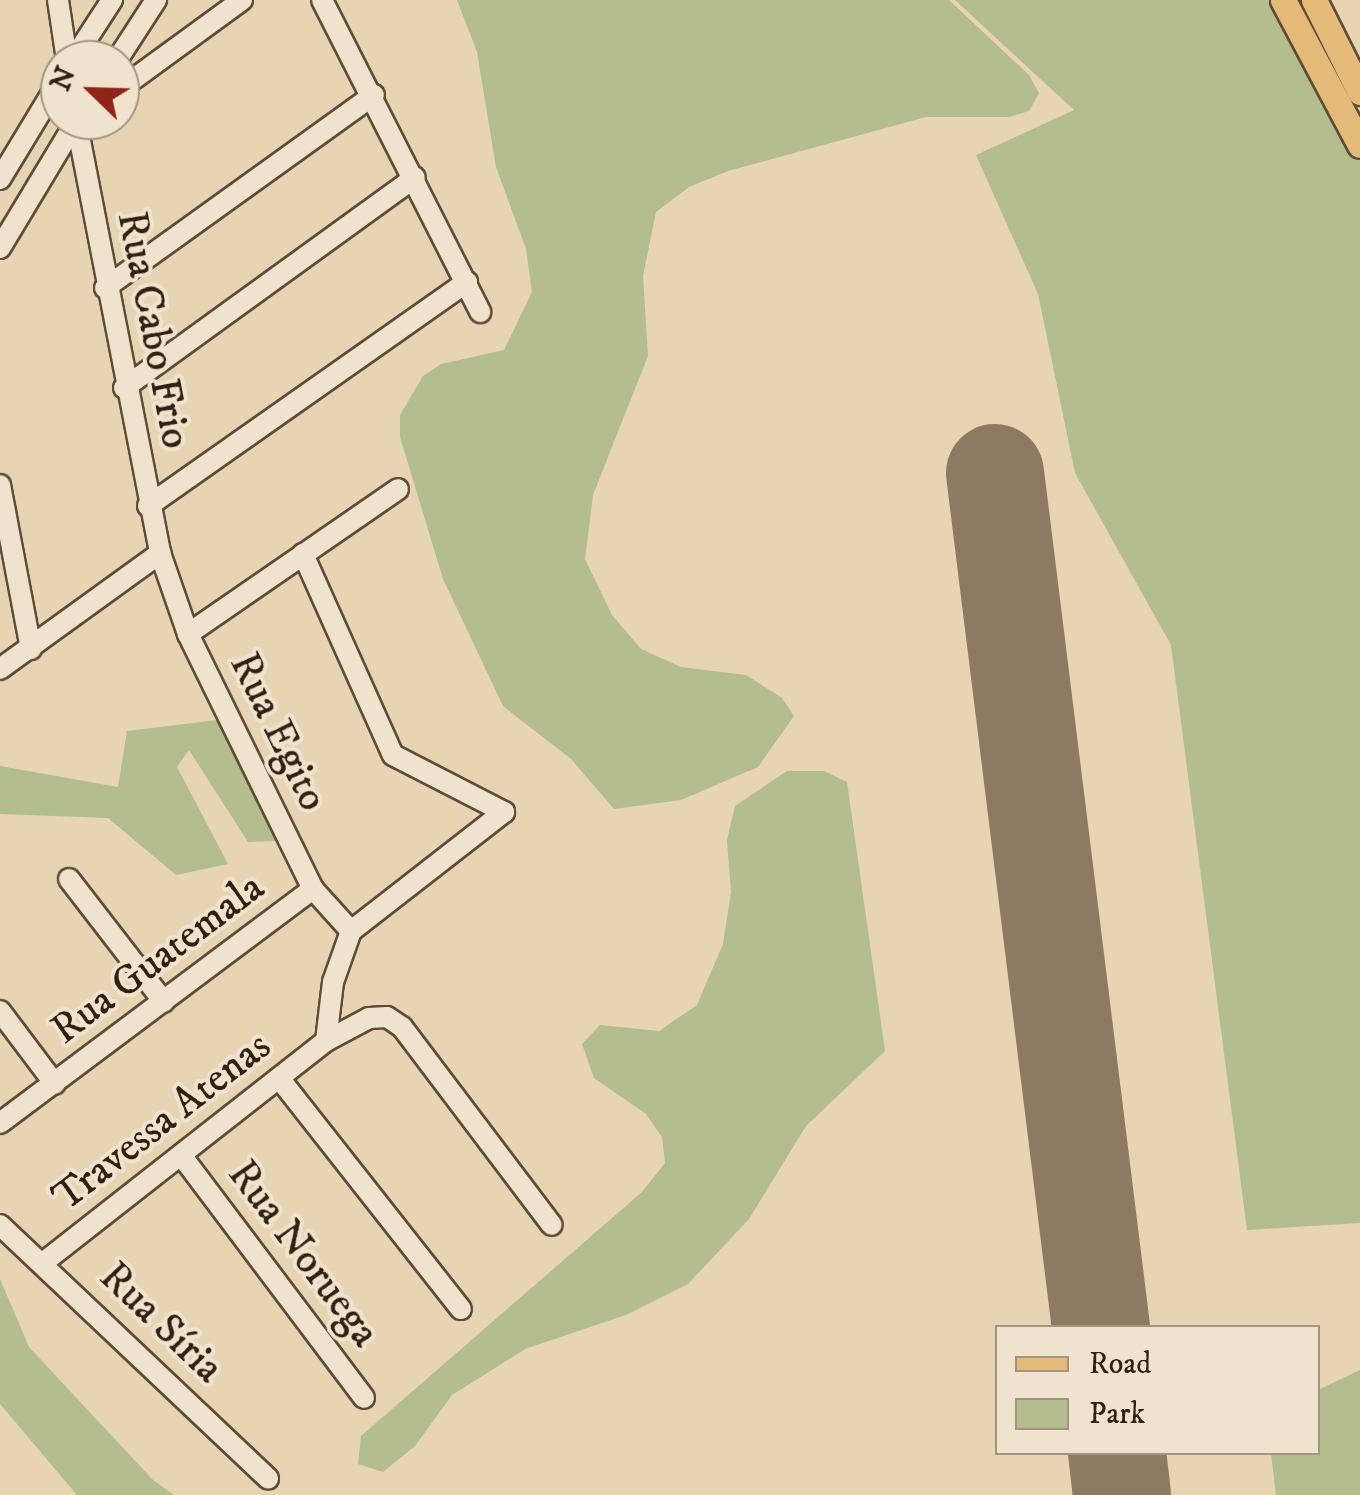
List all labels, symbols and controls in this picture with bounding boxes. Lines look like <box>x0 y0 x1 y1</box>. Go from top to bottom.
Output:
north arrow <box>40 40 140 140</box>
text: N <box>43 61 84 96</box>
street label: Rua Cabo Frio <box>105 207 201 453</box>
street label: Rua Egito <box>218 645 338 819</box>
street label: Rua Guatemala <box>42 863 274 1055</box>
street label: Travessa Atenas <box>43 1021 281 1223</box>
street label: Rua Noruega <box>217 1151 389 1357</box>
street label: Rua Síria <box>89 1252 233 1394</box>
legend <box>995 1325 1320 1455</box>
text: Road <box>1089 1346 1151 1383</box>
text: Park <box>1089 1396 1145 1433</box>

